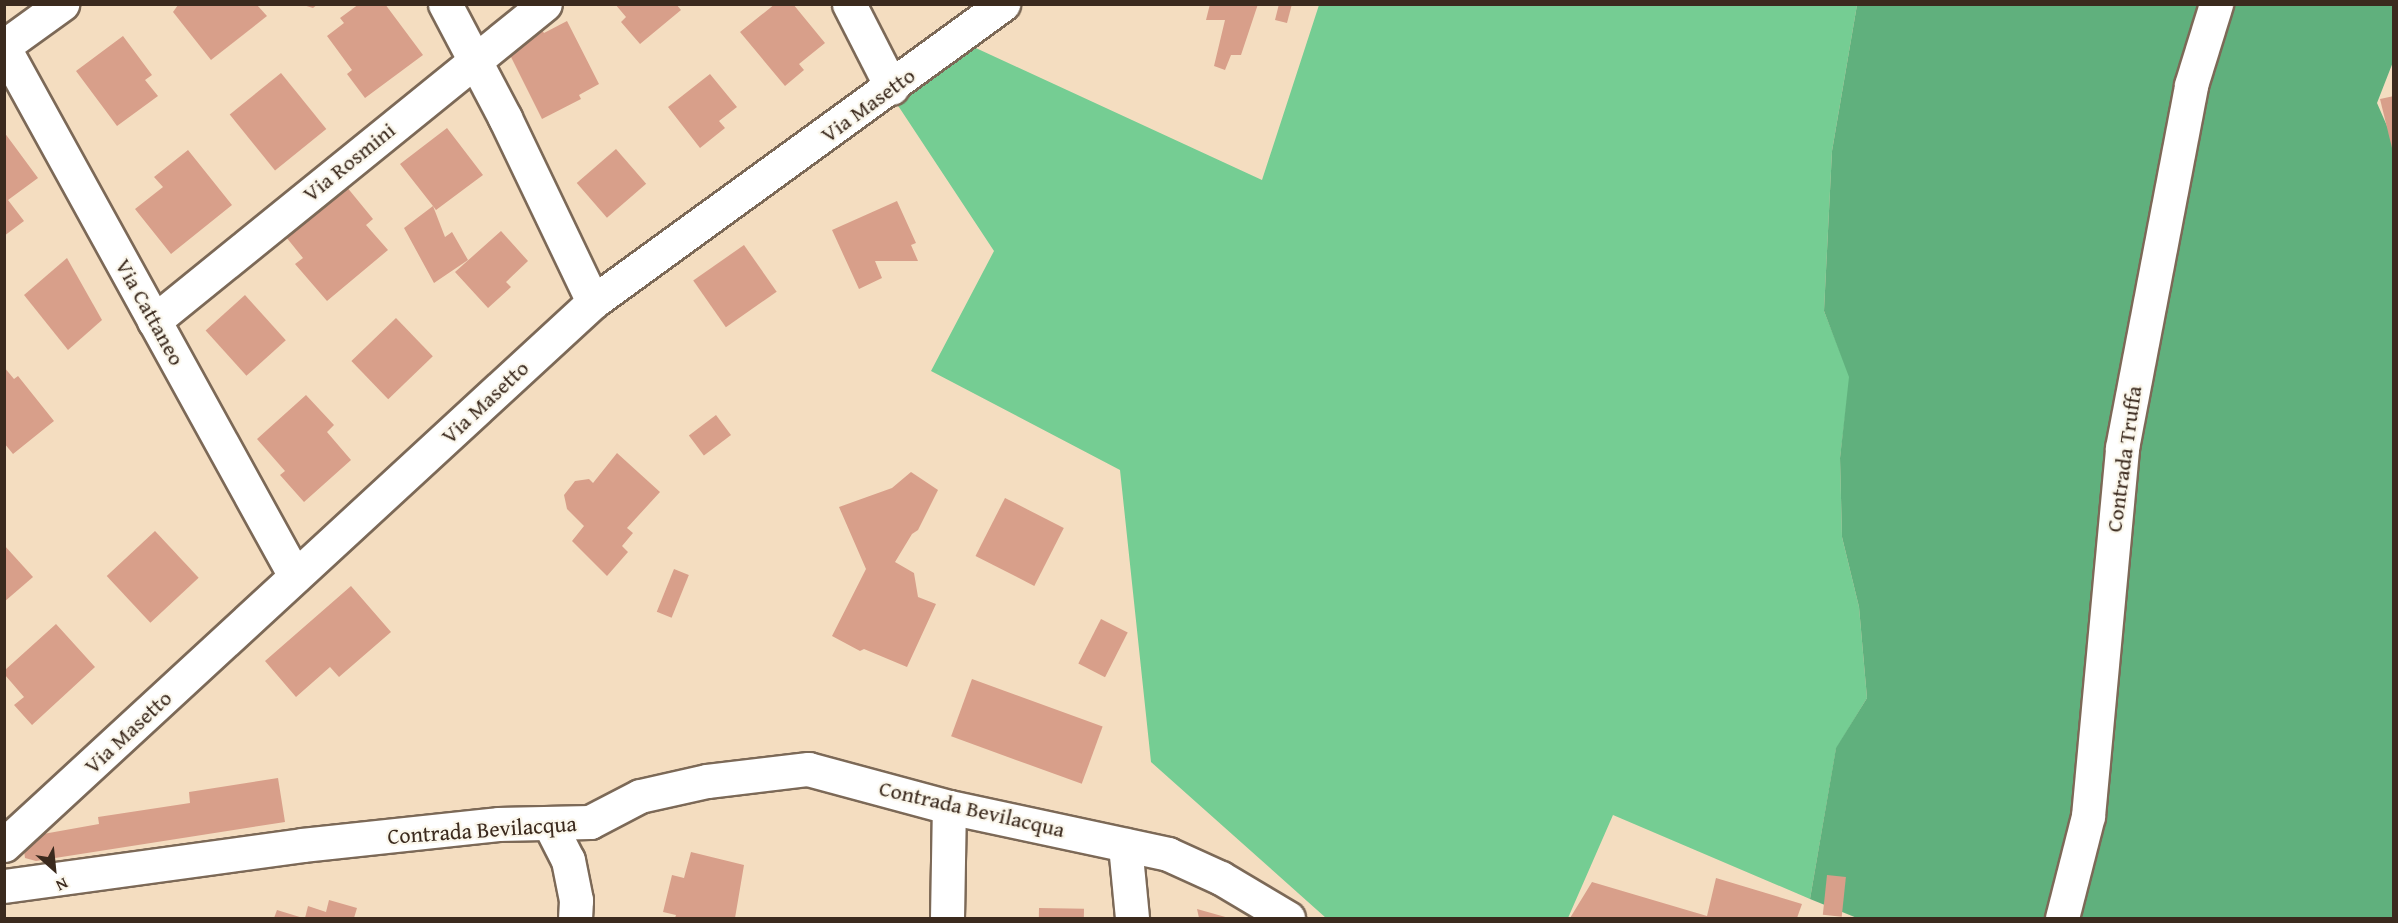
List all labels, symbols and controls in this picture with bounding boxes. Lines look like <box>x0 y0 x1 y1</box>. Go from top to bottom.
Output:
street label: Via Masetto <box>816 62 920 148</box>
street label: Via Rosmini <box>298 117 400 207</box>
street label: Via Cattaneo <box>110 254 190 370</box>
street label: Via Masetto <box>436 355 534 449</box>
street label: Contrada Truffa <box>2101 384 2147 534</box>
street label: Via Masetto <box>79 685 177 779</box>
street label: Contrada Bevilacqua <box>877 775 1067 843</box>
street label: Contrada Bevilacqua <box>386 810 578 850</box>
north arrow <box>24 839 84 899</box>
text: N <box>52 872 72 898</box>

